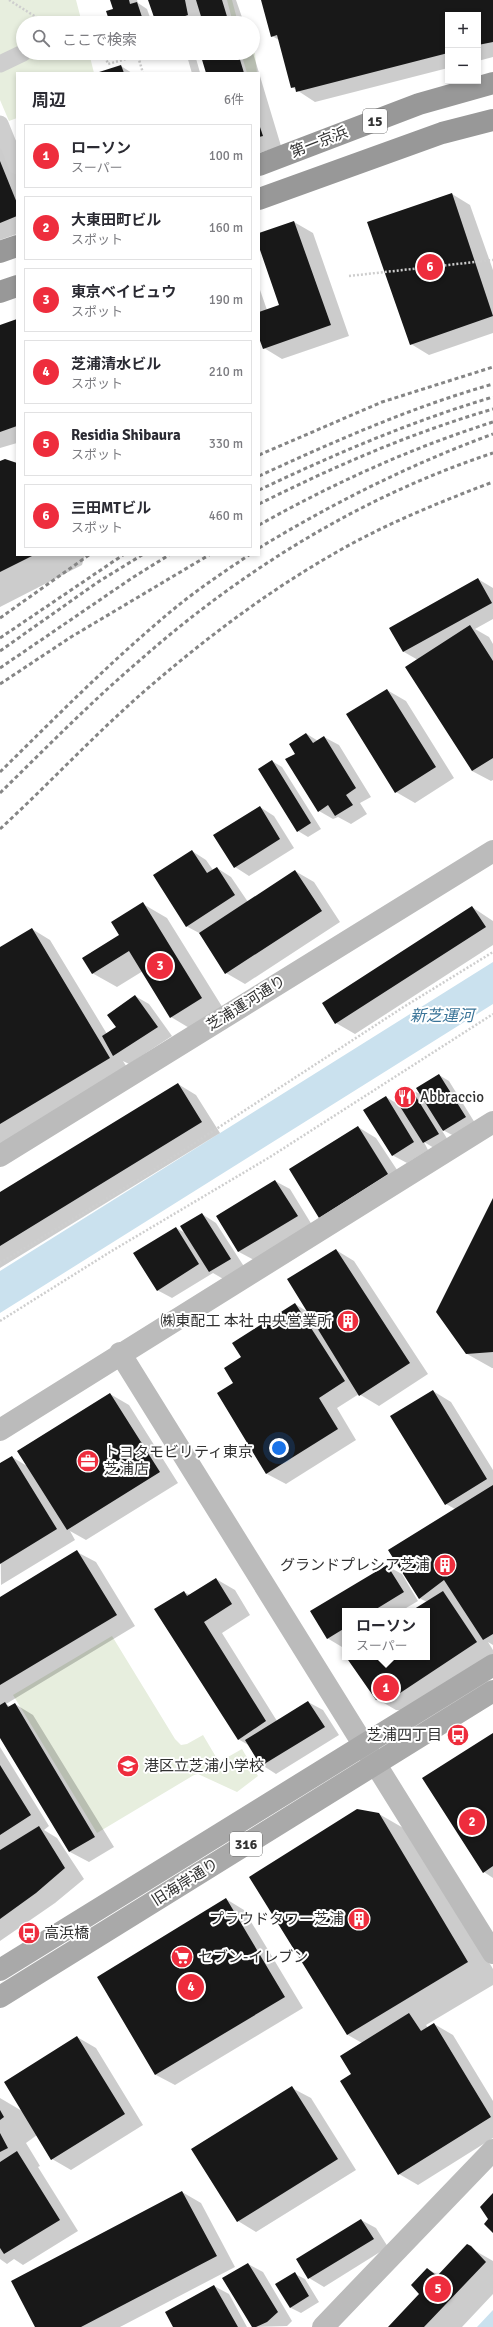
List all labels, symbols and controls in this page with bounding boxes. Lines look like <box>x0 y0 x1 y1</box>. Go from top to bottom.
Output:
map controls <box>445 12 481 84</box>
button: + <box>445 12 481 48</box>
search box <box>16 16 260 60</box>
icon: search <box>30 27 52 49</box>
text: ここで検索 <box>62 31 137 49</box>
button: − <box>445 48 481 84</box>
text: 周辺 <box>32 90 66 111</box>
text: 6件 <box>224 92 244 108</box>
road number: 15 <box>363 109 387 133</box>
street label: 第一京浜 <box>288 123 350 161</box>
text: ローソン <box>71 139 131 157</box>
text: 1 <box>42 148 50 164</box>
text: 100 m <box>209 148 243 164</box>
text: スーパー <box>71 160 123 176</box>
text: 大東田町ビル <box>71 211 161 229</box>
text: 2 <box>42 220 50 236</box>
text: 160 m <box>209 220 243 236</box>
text: スポット <box>71 232 123 248</box>
pin: 6 <box>417 252 443 282</box>
text: 東京ベイビュウ <box>71 283 176 301</box>
text: 3 <box>42 292 50 308</box>
text: 190 m <box>209 292 243 308</box>
text: スポット <box>71 304 123 320</box>
text: 芝浦清水ビル <box>71 355 161 373</box>
text: 4 <box>42 364 50 380</box>
text: 210 m <box>209 364 243 380</box>
text: スポット <box>71 376 123 392</box>
text: Residia Shibaura <box>71 426 181 444</box>
text: 5 <box>42 436 50 452</box>
text: 330 m <box>209 436 243 452</box>
text: スポット <box>71 447 123 463</box>
text: 三田MTビル <box>71 499 151 517</box>
text: 6 <box>42 508 50 524</box>
text: 460 m <box>209 508 243 524</box>
text: スポット <box>71 520 123 536</box>
pin: 3 <box>147 951 173 981</box>
street label: 芝浦運河通り <box>203 972 289 1034</box>
water label: 新芝運河 <box>410 1006 477 1026</box>
restaurant icon: Abbraccio <box>392 1084 418 1110</box>
place label: Abbraccio <box>420 1088 484 1106</box>
building icon: ㈱東配工 本社 中央営業所 <box>335 1308 361 1334</box>
place label: ㈱東配工 本社 中央営業所 <box>160 1312 332 1330</box>
your location <box>269 1438 289 1458</box>
place label: トヨタモビリティ東京 芝浦店 <box>104 1443 253 1478</box>
office icon: トヨタモビリティ東京 芝浦店 <box>75 1448 101 1474</box>
building icon: グランドプレシア芝浦 <box>432 1552 458 1578</box>
place label: グランドプレシア芝浦 <box>280 1556 430 1574</box>
popup <box>342 1608 430 1660</box>
text: ローソン <box>356 1617 416 1635</box>
text: スーパー <box>356 1638 408 1654</box>
pin: 1 <box>373 1673 399 1703</box>
bus stop icon: 芝浦四丁目 <box>445 1722 471 1748</box>
place label: 芝浦四丁目 <box>367 1726 442 1744</box>
school or university icon: 港区立芝浦小学校 <box>115 1753 141 1779</box>
place label: 港区立芝浦小学校 <box>144 1757 264 1775</box>
pin: 2 <box>459 1807 485 1837</box>
road number: 316 <box>230 1832 262 1856</box>
street label: 旧海岸通り <box>148 1854 222 1910</box>
building icon: プラウドタワー芝浦 <box>346 1906 372 1932</box>
place label: プラウドタワー芝浦 <box>209 1910 344 1928</box>
bus stop icon: 高浜橋 <box>16 1920 42 1946</box>
place label: 高浜橋 <box>44 1924 89 1942</box>
supermarket icon: セブン-イレブン <box>169 1944 195 1970</box>
place label: セブン-イレブン <box>198 1948 308 1966</box>
pin: 4 <box>178 1972 204 2002</box>
pin: 5 <box>425 2274 451 2304</box>

